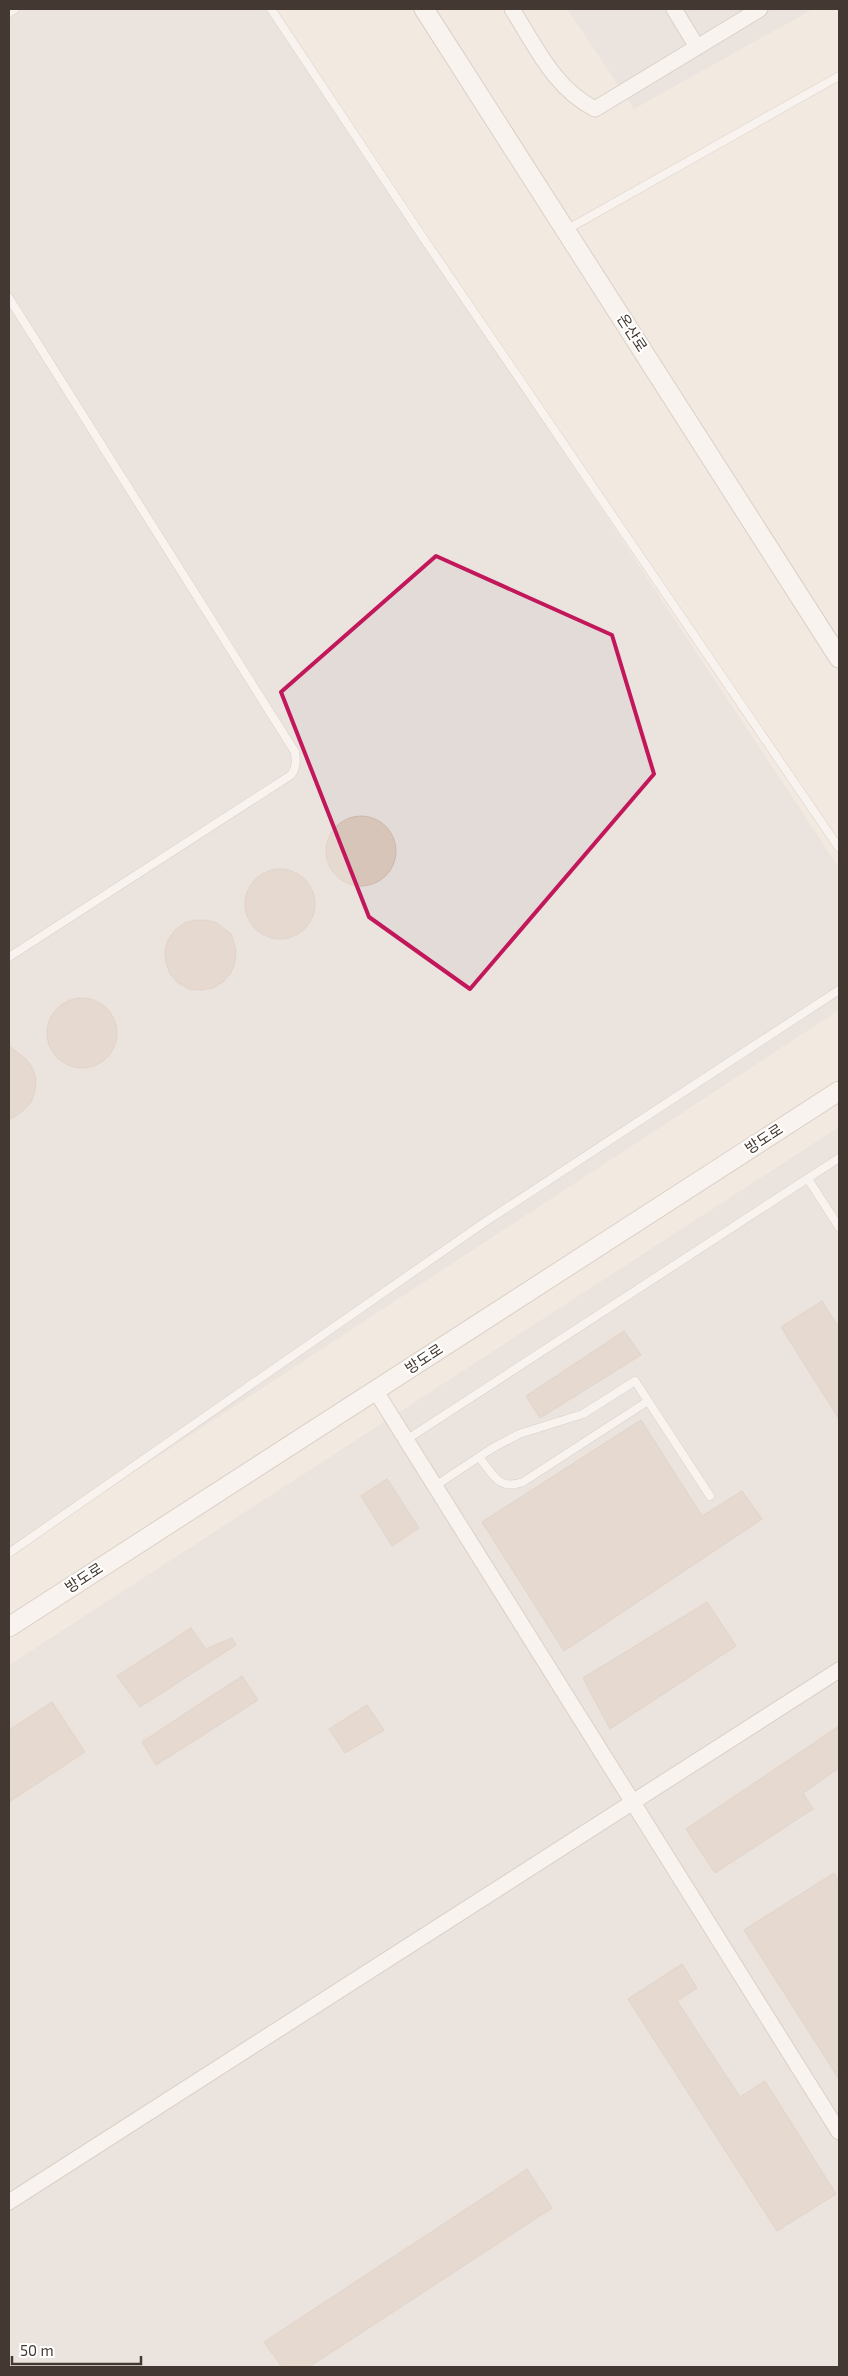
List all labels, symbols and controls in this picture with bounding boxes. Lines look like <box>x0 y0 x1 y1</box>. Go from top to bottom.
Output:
street label: 온산로 <box>614 310 652 355</box>
street label: 방도로 <box>741 1119 786 1157</box>
street label: 방도로 <box>401 1339 446 1377</box>
street label: 방도로 <box>61 1558 106 1596</box>
scale bar <box>12 2334 141 2366</box>
text: 50 m <box>20 2341 54 2359</box>

